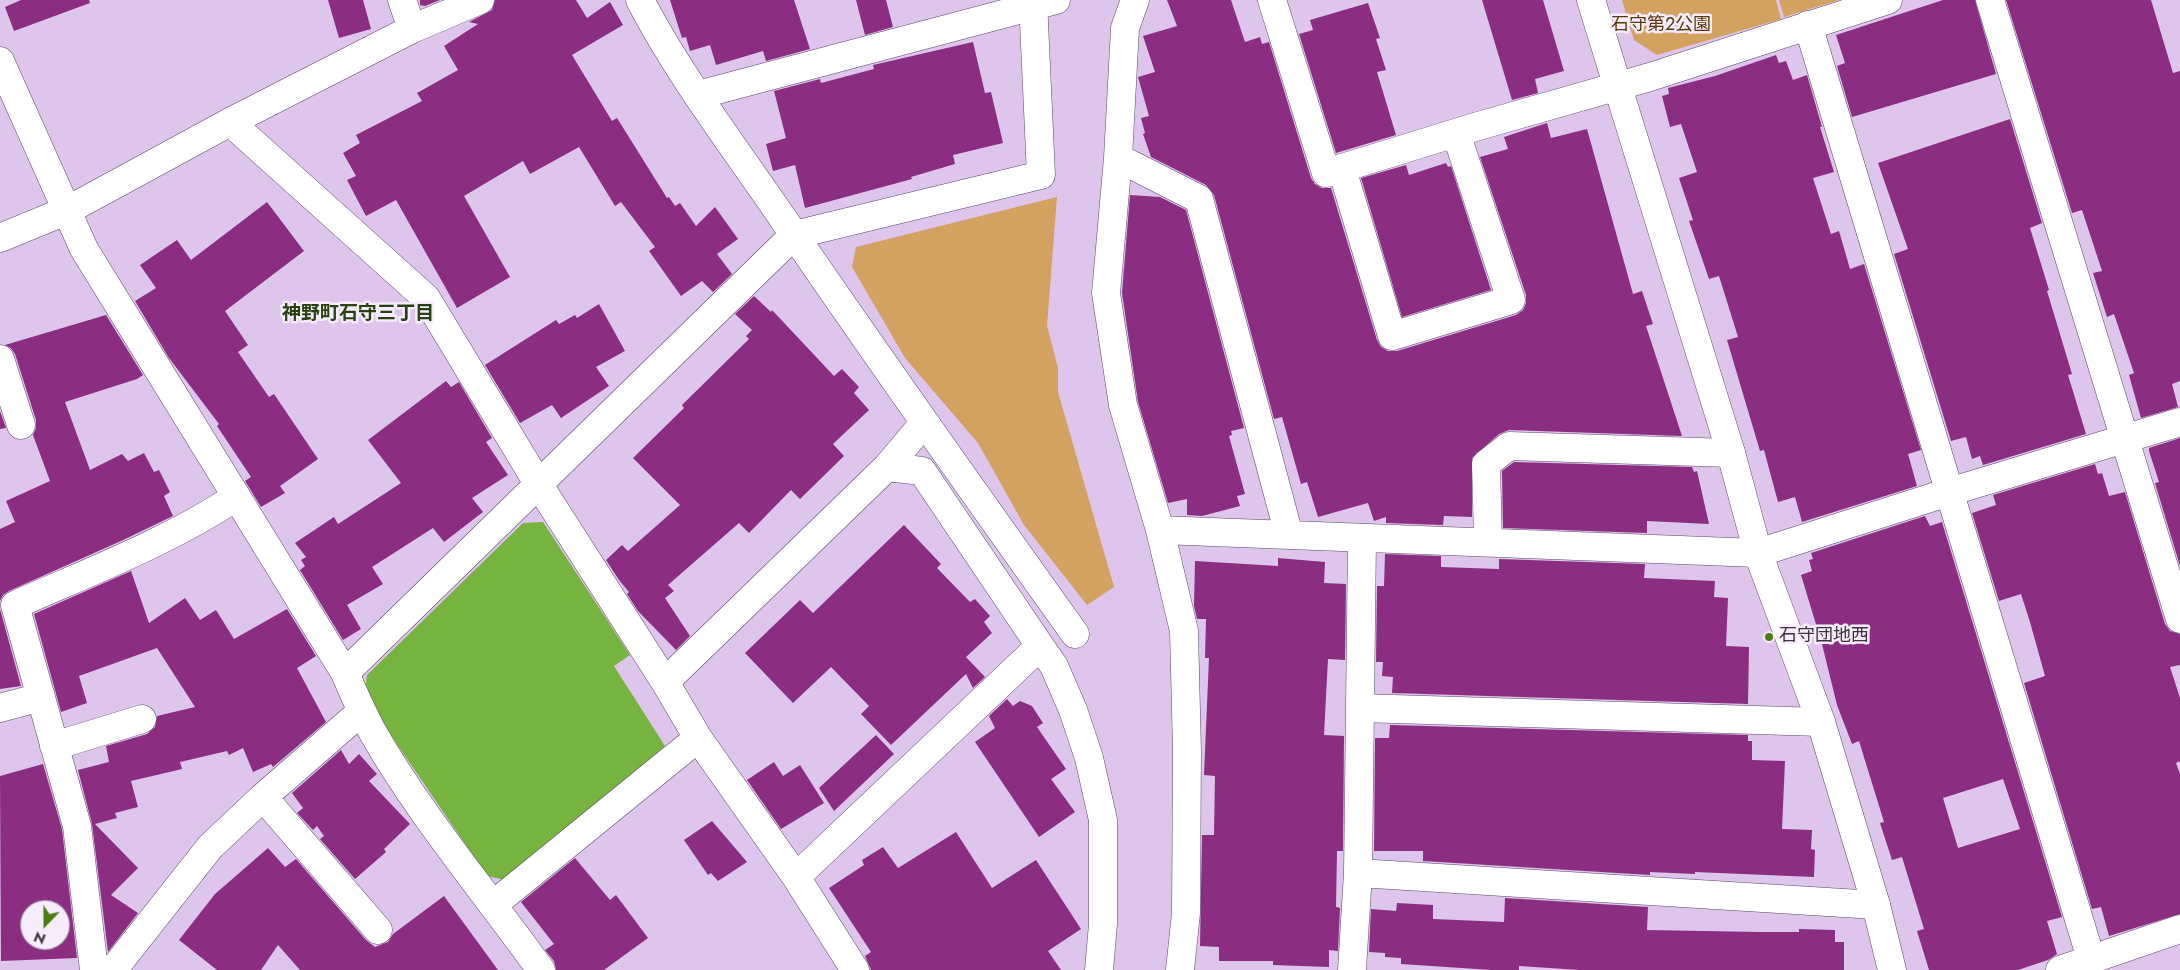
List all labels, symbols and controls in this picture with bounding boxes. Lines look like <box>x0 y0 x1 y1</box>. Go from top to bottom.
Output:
park label: 石守第2公園 <box>1611 15 1711 37</box>
district label: 神野町石守三丁目 <box>282 303 434 325</box>
place label: 石守団地西 <box>1779 626 1869 648</box>
marker: 石守団地西 <box>1763 631 1775 643</box>
north arrow <box>20 900 70 950</box>
text: N <box>31 927 49 949</box>

